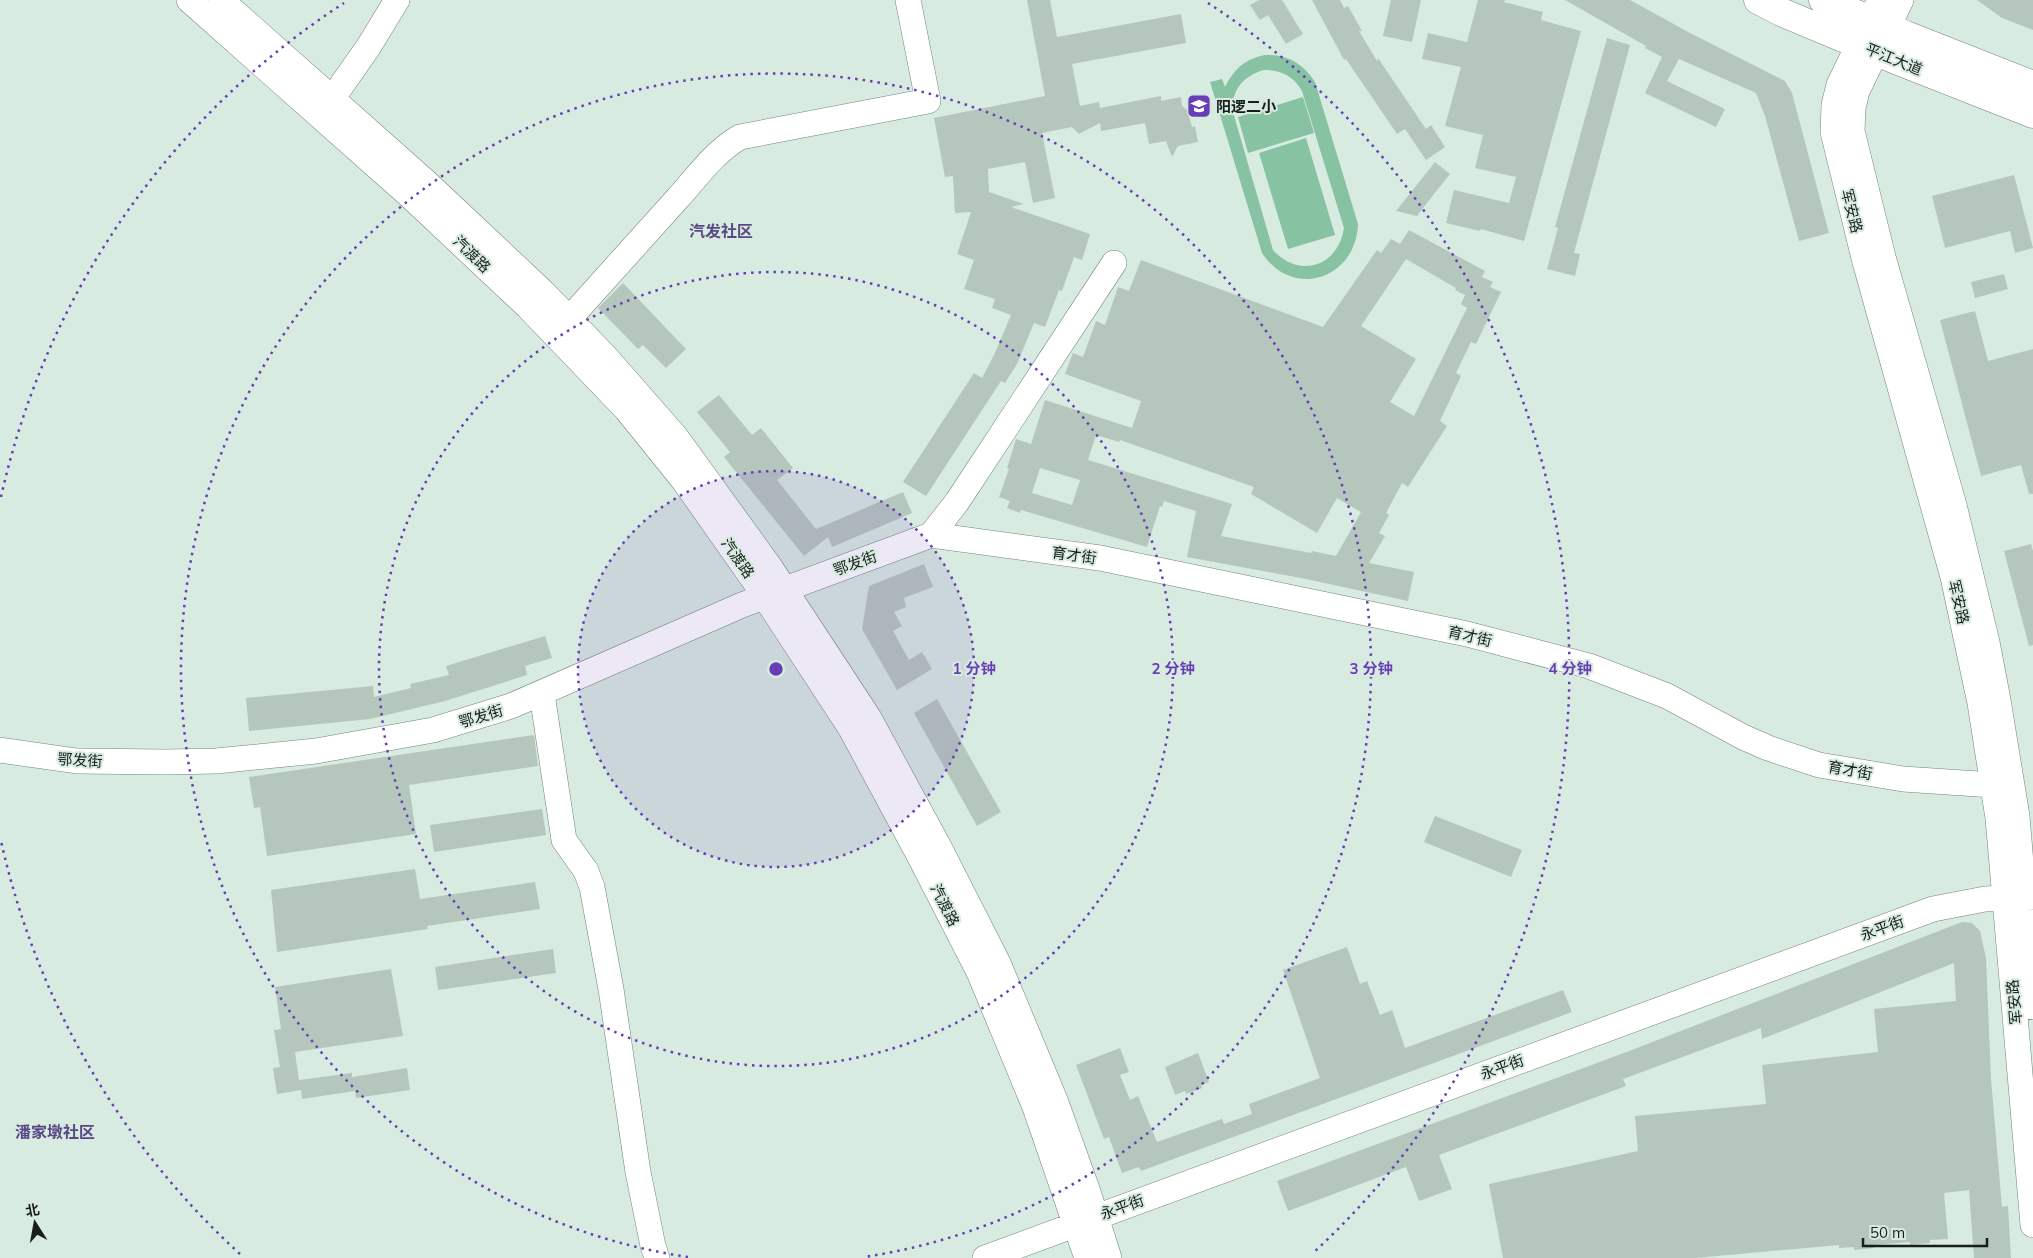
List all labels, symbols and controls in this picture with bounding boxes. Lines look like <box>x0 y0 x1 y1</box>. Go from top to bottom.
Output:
street label: 平江大道 <box>1863 39 1925 79</box>
school or university icon: 阳逻二小 <box>1186 93 1212 119</box>
place label: 阳逻二小 <box>1216 97 1277 116</box>
street label: 军安路 <box>1837 187 1867 235</box>
district label: 汽发社区 <box>689 221 753 241</box>
street label: 汽渡路 <box>449 232 495 276</box>
street label: 汽渡路 <box>717 534 759 582</box>
street label: 育才街 <box>1050 542 1098 568</box>
street label: 鄂发街 <box>831 546 879 580</box>
street label: 军安路 <box>1945 578 1973 626</box>
street label: 育才街 <box>1446 622 1494 650</box>
text: 1 分钟 <box>952 659 996 678</box>
text: 2 分钟 <box>1151 659 1195 678</box>
text: 3 分钟 <box>1349 659 1393 678</box>
text: 4 分钟 <box>1548 659 1592 678</box>
centre of rings <box>767 660 785 678</box>
street label: 鄂发街 <box>457 700 505 732</box>
street label: 鄂发街 <box>57 749 103 771</box>
street label: 育才街 <box>1826 757 1874 783</box>
street label: 汽渡路 <box>926 881 964 929</box>
street label: 永平街 <box>1858 911 1906 945</box>
street label: 军安路 <box>2003 979 2025 1025</box>
street label: 永平街 <box>1478 1050 1526 1084</box>
district label: 潘家墩社区 <box>15 1122 95 1142</box>
street label: 永平街 <box>1098 1190 1146 1224</box>
north arrow <box>10 1198 60 1248</box>
text: 北 <box>24 1200 41 1220</box>
scale bar <box>1863 1216 1987 1248</box>
text: 50 m <box>1870 1223 1905 1242</box>

